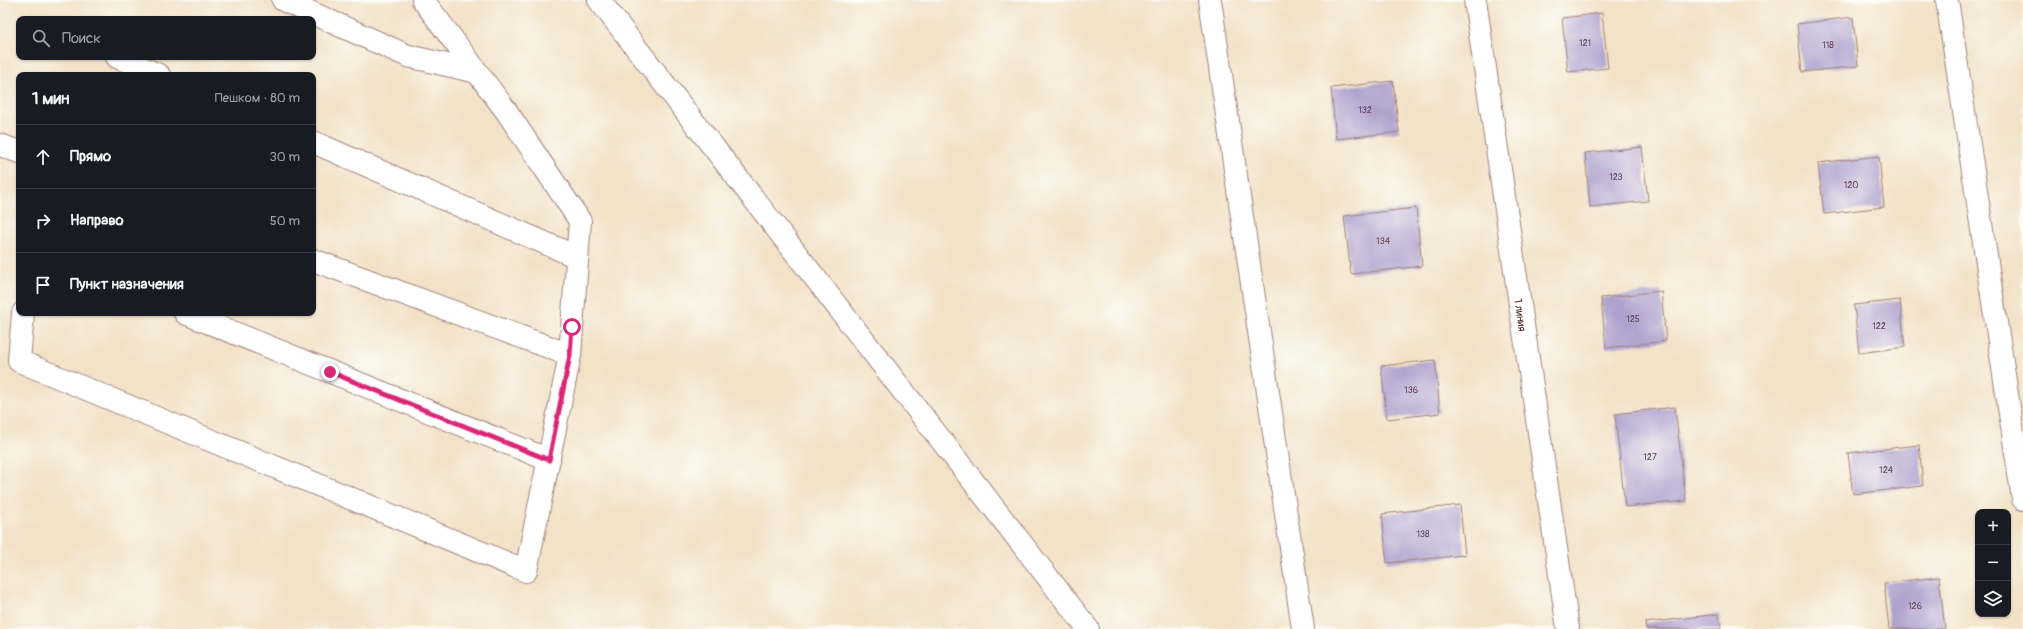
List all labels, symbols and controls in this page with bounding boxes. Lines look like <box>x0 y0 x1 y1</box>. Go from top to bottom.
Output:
search box <box>16 16 316 60</box>
icon: search <box>30 27 52 49</box>
text: Поиск <box>62 29 101 48</box>
house number: 121 <box>1579 38 1591 49</box>
house number: 118 <box>1822 40 1834 51</box>
text: 1 мин <box>32 88 70 109</box>
text: Пешком · 80 m <box>215 90 300 106</box>
house number: 132 <box>1358 105 1372 116</box>
icon: ahead <box>32 146 54 168</box>
text: Прямо <box>70 147 111 166</box>
text: 30 m <box>270 149 300 165</box>
house number: 123 <box>1609 172 1623 183</box>
house number: 120 <box>1844 180 1858 191</box>
icon: right <box>32 210 54 232</box>
text: Направо <box>70 211 124 230</box>
text: 50 m <box>270 213 300 229</box>
house number: 134 <box>1376 236 1391 247</box>
icon: arrive <box>32 274 54 296</box>
text: Пункт назначения <box>70 275 184 294</box>
street label: 1 линия <box>1511 298 1529 332</box>
house number: 125 <box>1626 314 1640 325</box>
route start <box>563 318 581 336</box>
house number: 122 <box>1872 321 1886 332</box>
route end <box>321 363 339 381</box>
house number: 136 <box>1404 385 1418 396</box>
house number: 127 <box>1643 452 1657 463</box>
house number: 124 <box>1879 465 1894 476</box>
map controls <box>1975 509 2011 617</box>
button: + <box>1975 509 2011 545</box>
house number: 138 <box>1416 529 1430 540</box>
button: − <box>1975 545 2011 581</box>
button: layers <box>1975 581 2011 617</box>
house number: 126 <box>1908 601 1922 612</box>

